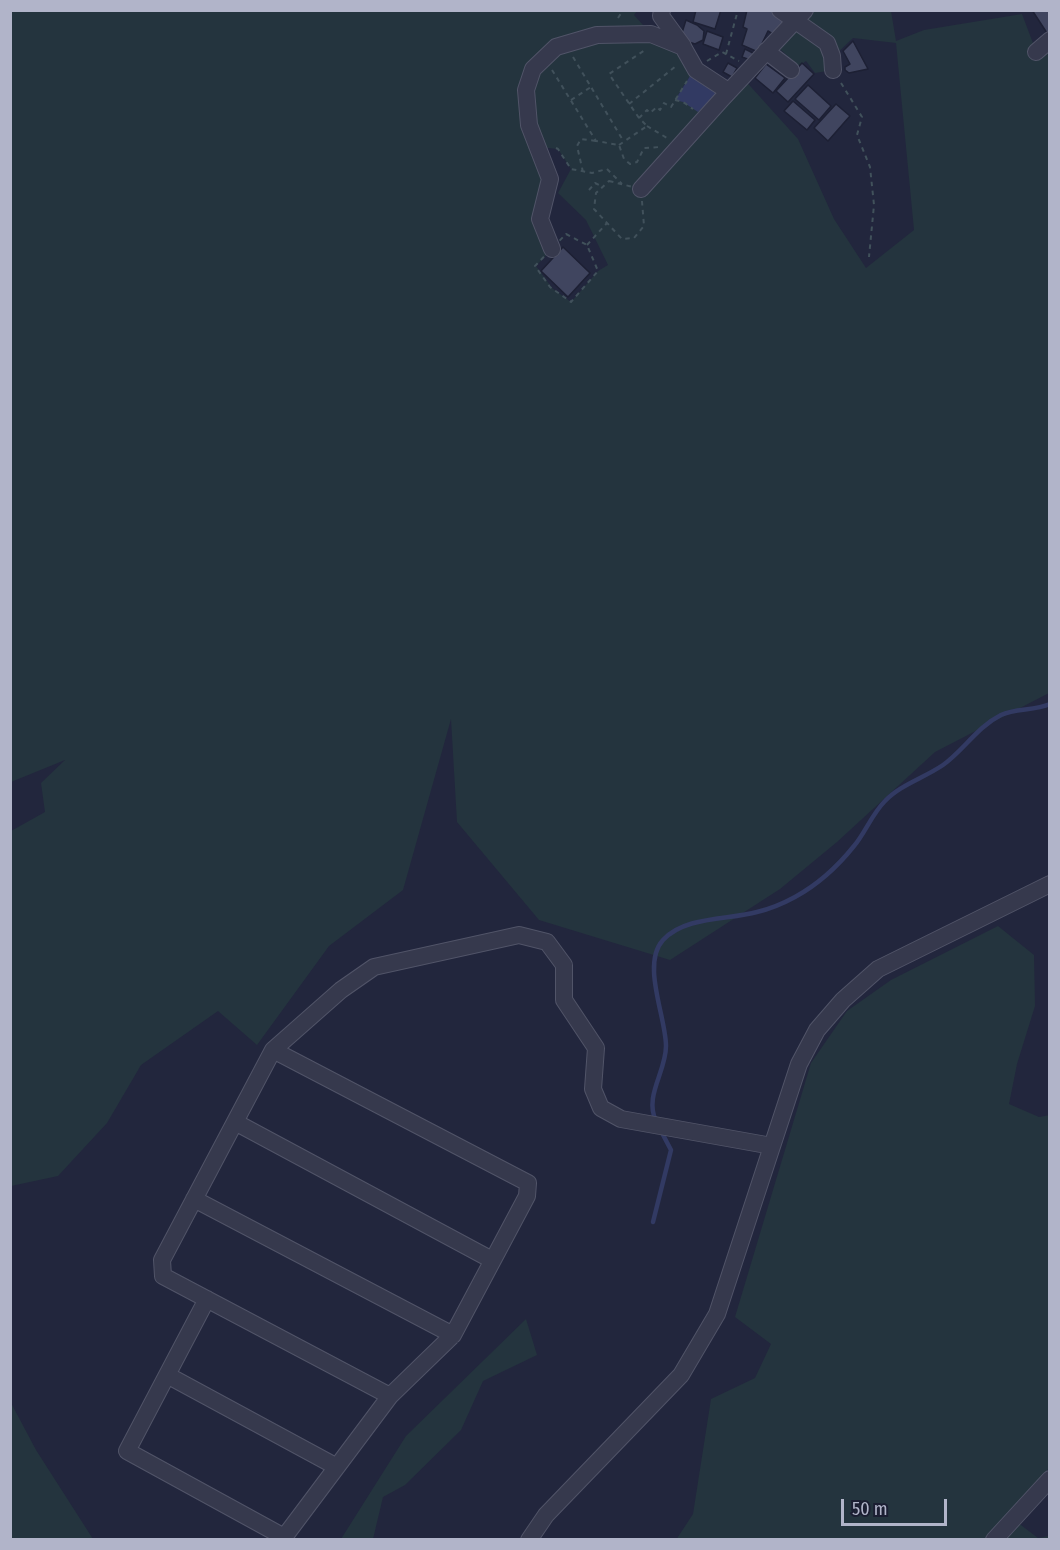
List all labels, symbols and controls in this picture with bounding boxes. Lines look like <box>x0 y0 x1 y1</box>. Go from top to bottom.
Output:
scale bar <box>844 1487 950 1525</box>
text: 50 m <box>852 1498 888 1520</box>

